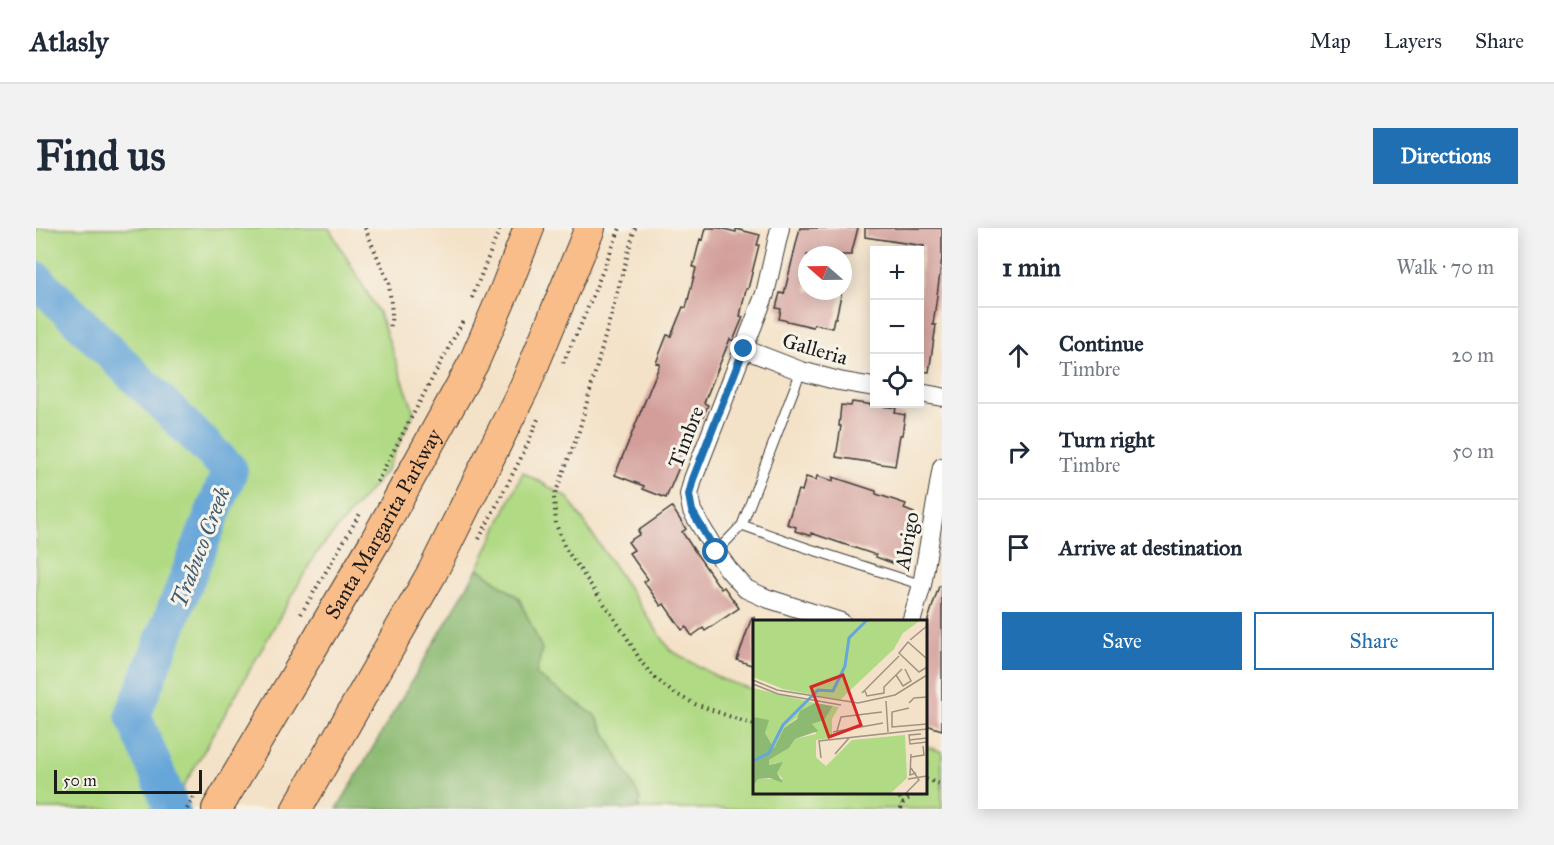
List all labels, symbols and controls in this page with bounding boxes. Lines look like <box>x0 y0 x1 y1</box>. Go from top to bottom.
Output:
text: Atlasly <box>30 24 108 59</box>
text: Map <box>1310 28 1351 54</box>
text: Layers <box>1384 28 1442 54</box>
text: Share <box>1475 28 1524 54</box>
button: Directions <box>1373 128 1518 184</box>
text: Find us <box>36 130 166 182</box>
north arrow <box>798 246 852 300</box>
map controls <box>870 246 924 408</box>
button: + <box>870 246 924 300</box>
text: 1 min <box>1002 251 1061 283</box>
text: Walk · 70 m <box>1396 255 1494 279</box>
button: − <box>870 300 924 354</box>
street label: Galleria <box>779 327 851 371</box>
text: Continue <box>1059 330 1144 357</box>
route end <box>730 335 756 361</box>
icon: ahead <box>1002 339 1035 372</box>
text: 20 m <box>1451 343 1494 367</box>
button: locate <box>870 354 924 408</box>
text: Timbre <box>1059 357 1120 381</box>
street label: Timbre <box>662 402 710 472</box>
street label: Santa Margarita Parkway <box>319 423 448 624</box>
text: Turn right <box>1059 426 1155 453</box>
icon: right <box>1002 435 1035 468</box>
text: 50 m <box>1452 439 1494 463</box>
text: Timbre <box>1059 453 1120 477</box>
water label: Trabuco Creek <box>165 483 236 611</box>
street label: Abrigo <box>889 510 925 573</box>
icon: arrive <box>1002 531 1035 564</box>
text: Arrive at destination <box>1059 534 1242 561</box>
route start <box>702 538 728 564</box>
button: Save <box>1002 612 1242 670</box>
button: Share <box>1254 612 1494 670</box>
inset map <box>753 620 927 794</box>
scale bar <box>54 767 202 794</box>
text: 50 m <box>63 771 97 790</box>

